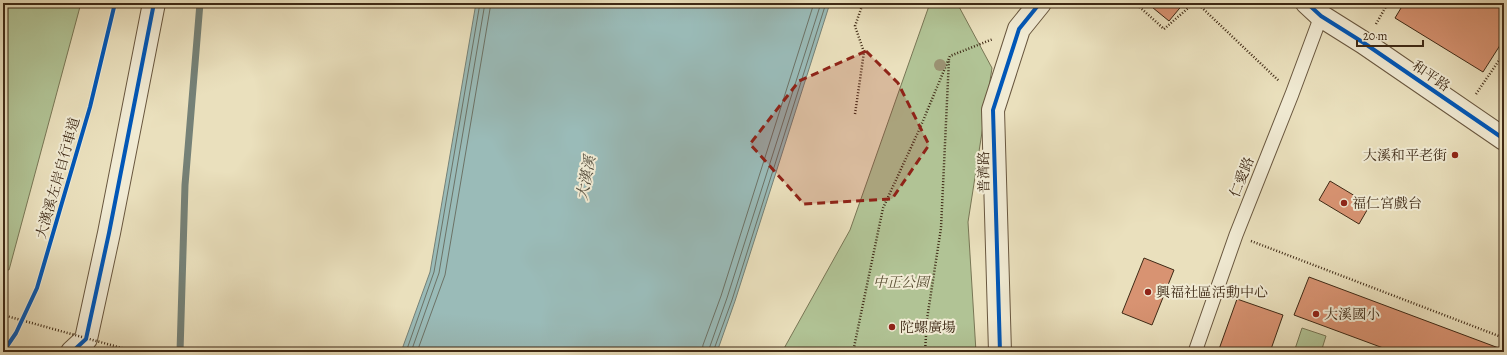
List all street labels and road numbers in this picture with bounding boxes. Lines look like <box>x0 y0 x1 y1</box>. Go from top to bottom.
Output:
street label: 和平路 <box>1408 56 1454 96</box>
street label: 大漢溪左岸自行車道 <box>32 115 84 241</box>
street label: 普濟路 <box>974 151 994 193</box>
street label: 仁愛路 <box>1225 154 1259 200</box>

